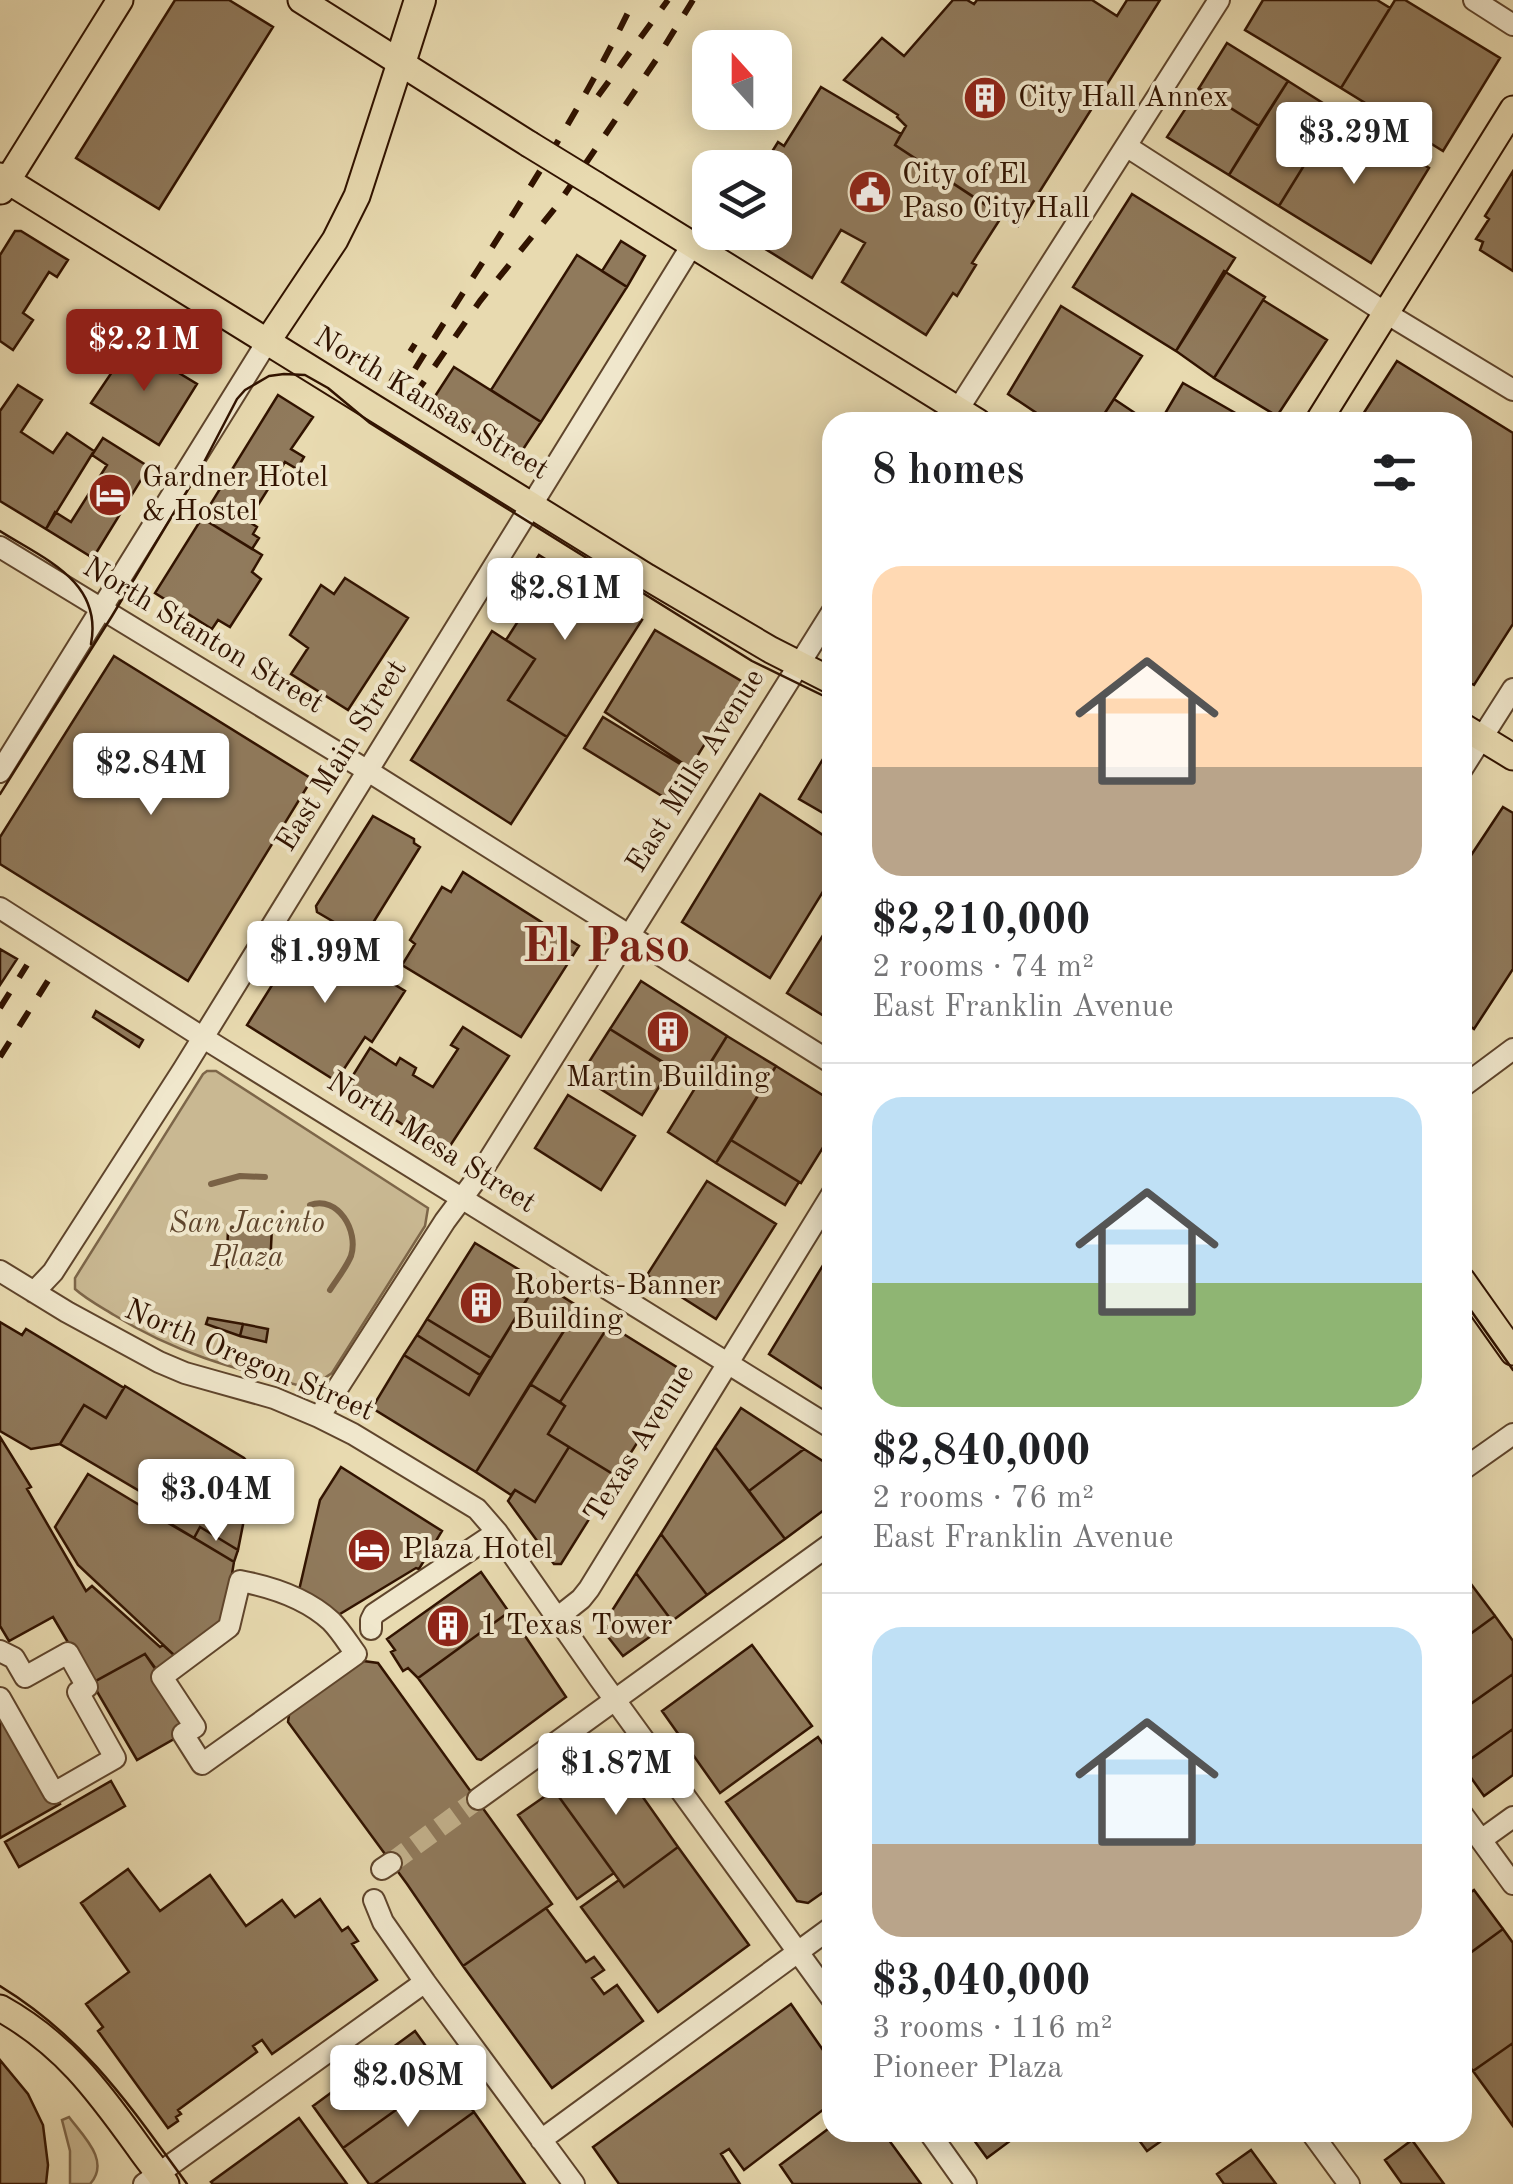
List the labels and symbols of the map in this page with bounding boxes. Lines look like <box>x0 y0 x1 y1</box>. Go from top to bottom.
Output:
north arrow <box>692 30 792 130</box>
building icon: City Hall Annex <box>962 75 1008 121</box>
place label: City Hall Annex <box>1018 83 1229 113</box>
pin: $3.29M <box>1273 102 1435 187</box>
place label: City of El Paso City Hall <box>902 160 1090 224</box>
public building icon: City of El Paso City Hall <box>847 169 893 215</box>
pin: $2.21M <box>63 309 225 394</box>
street label: North Kansas Street <box>308 322 554 486</box>
place label: Gardner Hotel & Hostel <box>142 463 328 527</box>
hotel icon: Gardner Hotel & Hostel <box>87 472 133 518</box>
street label: North Stanton Street <box>77 552 329 720</box>
pin: $2.81M <box>484 558 646 643</box>
street label: East Main Street <box>271 655 413 857</box>
street label: East Mills Avenue <box>621 664 771 878</box>
pin: $2.84M <box>70 733 232 818</box>
pin: $1.99M <box>244 921 406 1006</box>
district label: El Paso <box>522 923 690 973</box>
building icon: Martin Building <box>645 1009 691 1055</box>
place label: Martin Building <box>566 1063 770 1093</box>
street label: North Mesa Street <box>321 1067 541 1219</box>
park label: San Jacinto Plaza <box>169 1209 325 1273</box>
place label: Roberts-Banner Building <box>514 1271 720 1335</box>
building icon: Roberts-Banner Building <box>458 1280 504 1326</box>
street label: North Oregon Street <box>120 1295 378 1427</box>
street label: Texas Avenue <box>580 1360 700 1528</box>
pin: $3.04M <box>135 1459 297 1544</box>
hotel icon: Plaza Hotel <box>346 1527 392 1573</box>
place label: Plaza Hotel <box>402 1535 553 1565</box>
building icon: 1 Texas Tower <box>425 1603 471 1649</box>
place label: 1 Texas Tower <box>480 1611 673 1641</box>
pin: $1.87M <box>535 1733 697 1818</box>
pin: $2.08M <box>327 2045 489 2130</box>

